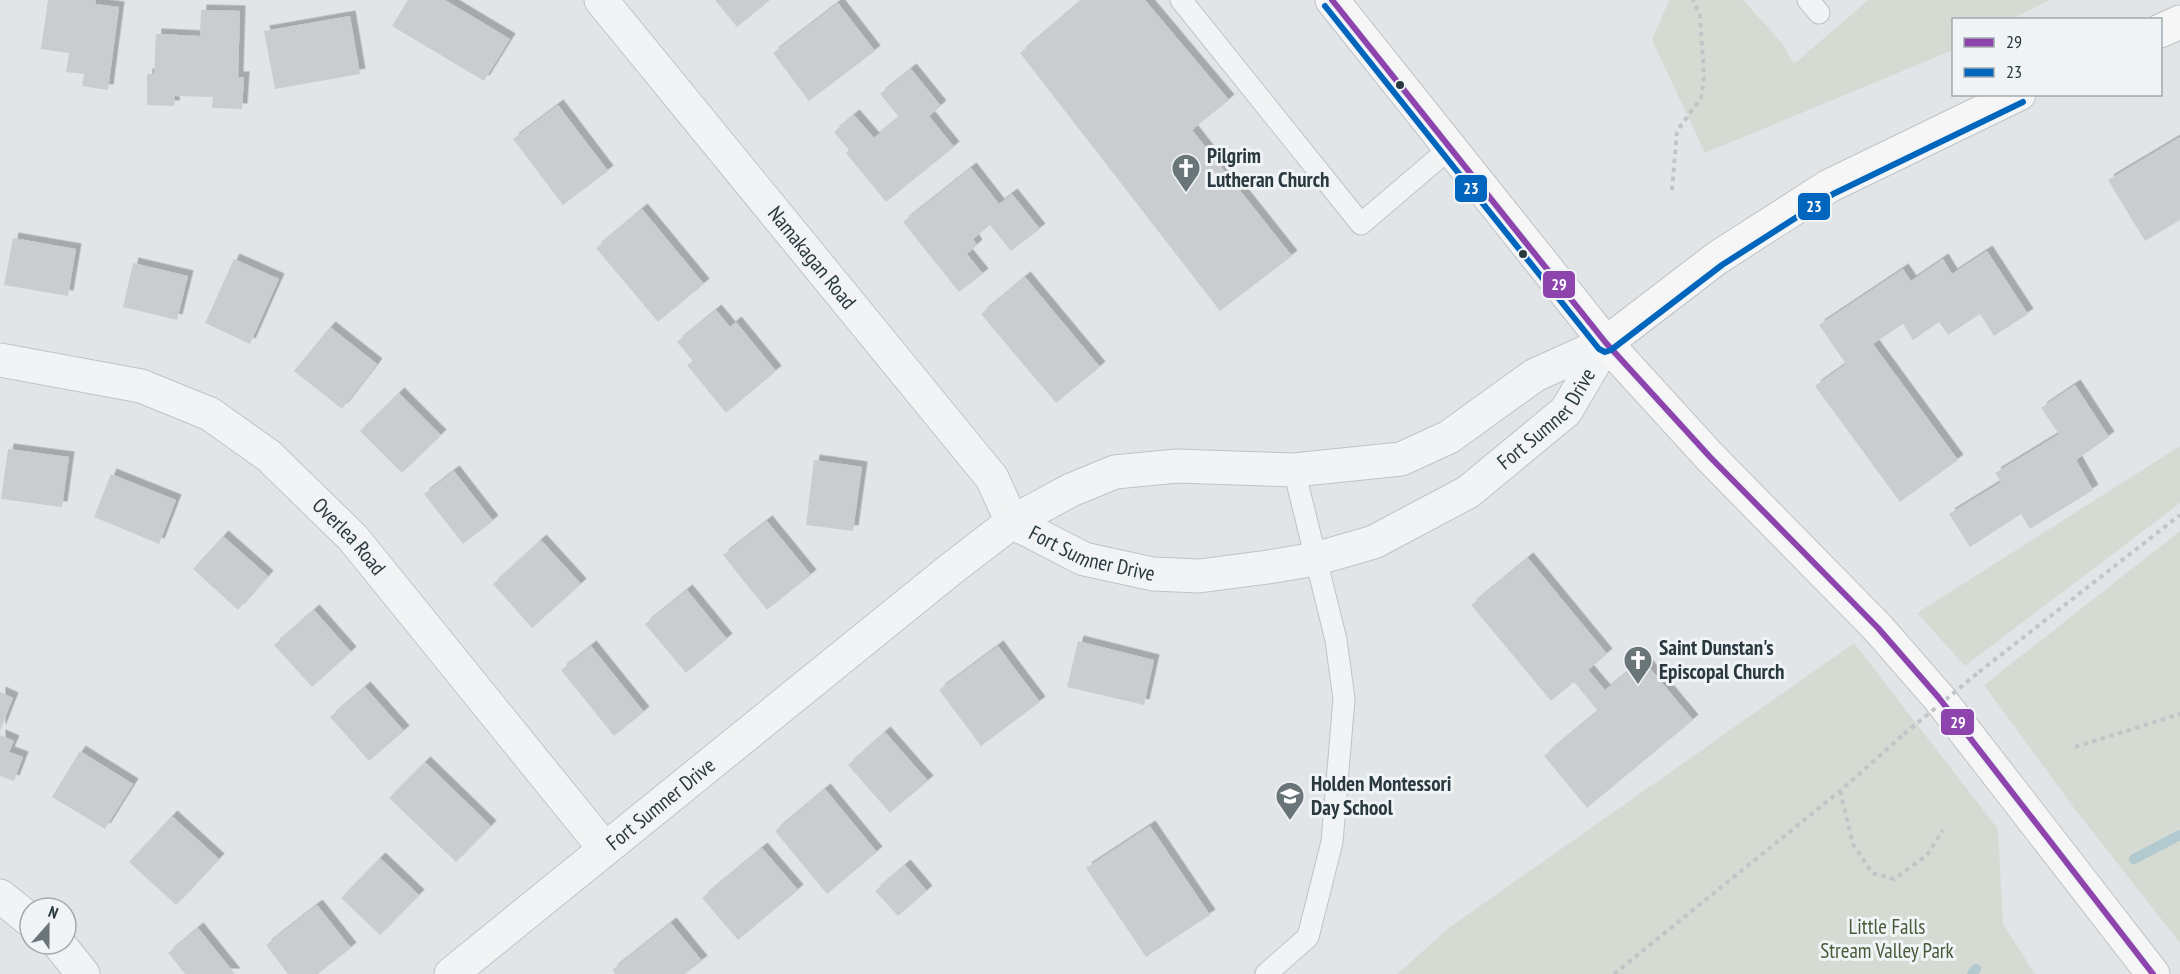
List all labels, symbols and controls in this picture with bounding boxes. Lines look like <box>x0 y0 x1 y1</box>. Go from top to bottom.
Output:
legend <box>1952 18 2162 96</box>
text: 29 <box>2006 30 2022 53</box>
text: 23 <box>2006 60 2022 83</box>
unlabelled marker <box>1394 79 1406 91</box>
place label: Pilgrim Lutheran Church <box>1207 142 1329 193</box>
church icon: Pilgrim Lutheran Church <box>1170 152 1202 194</box>
line badge: 23 <box>1454 174 1488 203</box>
text: 23 <box>1463 178 1479 198</box>
line badge: 23 <box>1797 192 1831 221</box>
text: 23 <box>1806 196 1822 216</box>
street label: Namakagan Road <box>762 200 862 315</box>
unlabelled marker <box>1517 248 1529 260</box>
line badge: 29 <box>1542 270 1576 299</box>
text: 29 <box>1551 274 1567 294</box>
street label: Fort Sumner Drive <box>1492 363 1601 475</box>
street label: Overlea Road <box>307 492 392 581</box>
street label: Fort Sumner Drive <box>1025 519 1158 587</box>
place label: Saint Dunstan's Episcopal Church <box>1659 634 1784 685</box>
church icon: Saint Dunstan's Episcopal Church <box>1622 644 1654 686</box>
line badge: 29 <box>1940 708 1975 736</box>
text: 29 <box>1950 712 1966 732</box>
street label: Fort Sumner Drive <box>601 752 720 856</box>
place label: Holden Montessori Day School <box>1311 770 1451 821</box>
school or university icon: Holden Montessori Day School <box>1274 780 1306 822</box>
north arrow <box>18 896 78 956</box>
text: N <box>46 901 61 923</box>
park label: Little Falls Stream Valley Park <box>1820 913 1954 964</box>

